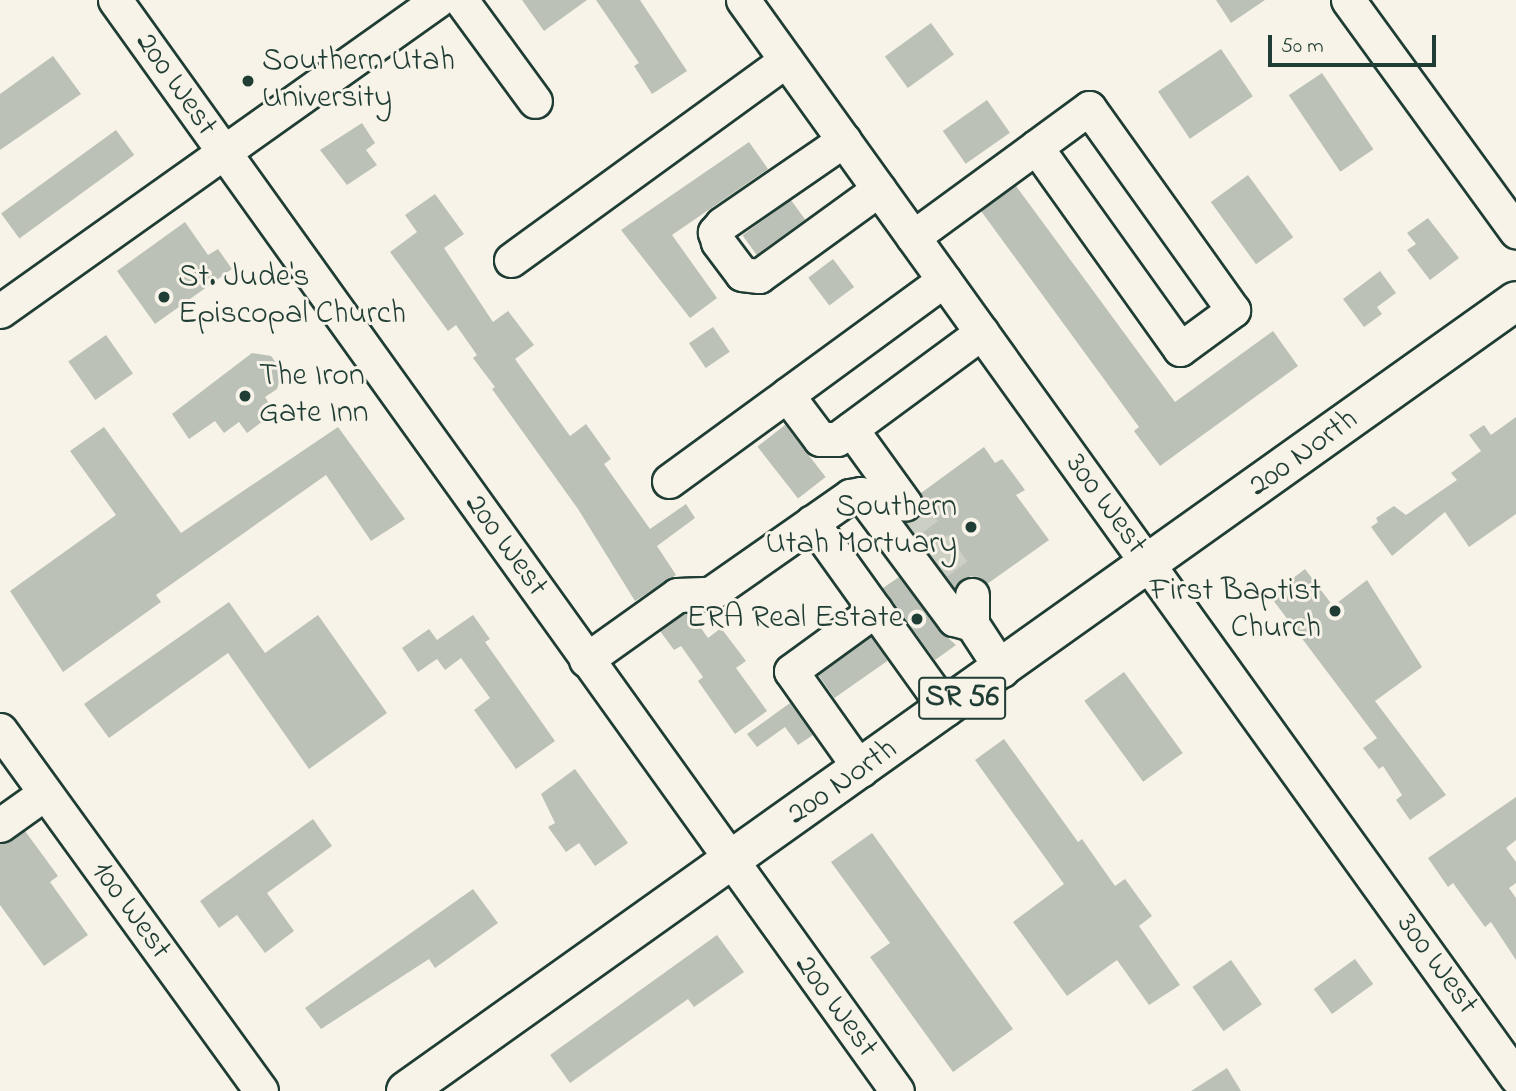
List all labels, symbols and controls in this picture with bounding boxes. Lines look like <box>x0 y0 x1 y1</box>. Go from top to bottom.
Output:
scale bar <box>1271 21 1439 65</box>
street label: 200 West <box>126 26 224 144</box>
text: 50 m <box>1281 32 1324 62</box>
place label: Southern Utah University <box>262 44 455 119</box>
marker: Southern Utah University <box>240 73 256 89</box>
place label: St. Jude's Episcopal Church <box>178 260 406 335</box>
marker: St. Jude's Episcopal Church <box>156 289 172 305</box>
place label: The Iron Gate Inn <box>259 359 369 434</box>
marker: The Iron Gate Inn <box>237 388 253 404</box>
street label: 200 North <box>1242 402 1366 506</box>
street label: 300 West <box>1056 447 1154 563</box>
street label: 200 West <box>455 487 555 605</box>
place label: Southern Utah Mortuary <box>766 490 957 565</box>
marker: Southern Utah Mortuary <box>963 519 979 535</box>
place label: First Baptist Church <box>1150 574 1321 649</box>
place label: ERA Real Estate <box>687 600 903 638</box>
marker: First Baptist Church <box>1327 603 1343 619</box>
marker: ERA Real Estate <box>909 611 925 627</box>
road number: SR 56 <box>916 671 1007 724</box>
street label: 200 North <box>781 731 905 835</box>
street label: 100 West <box>82 854 178 968</box>
street label: 300 West <box>1387 907 1485 1023</box>
street label: 200 West <box>785 948 885 1066</box>

